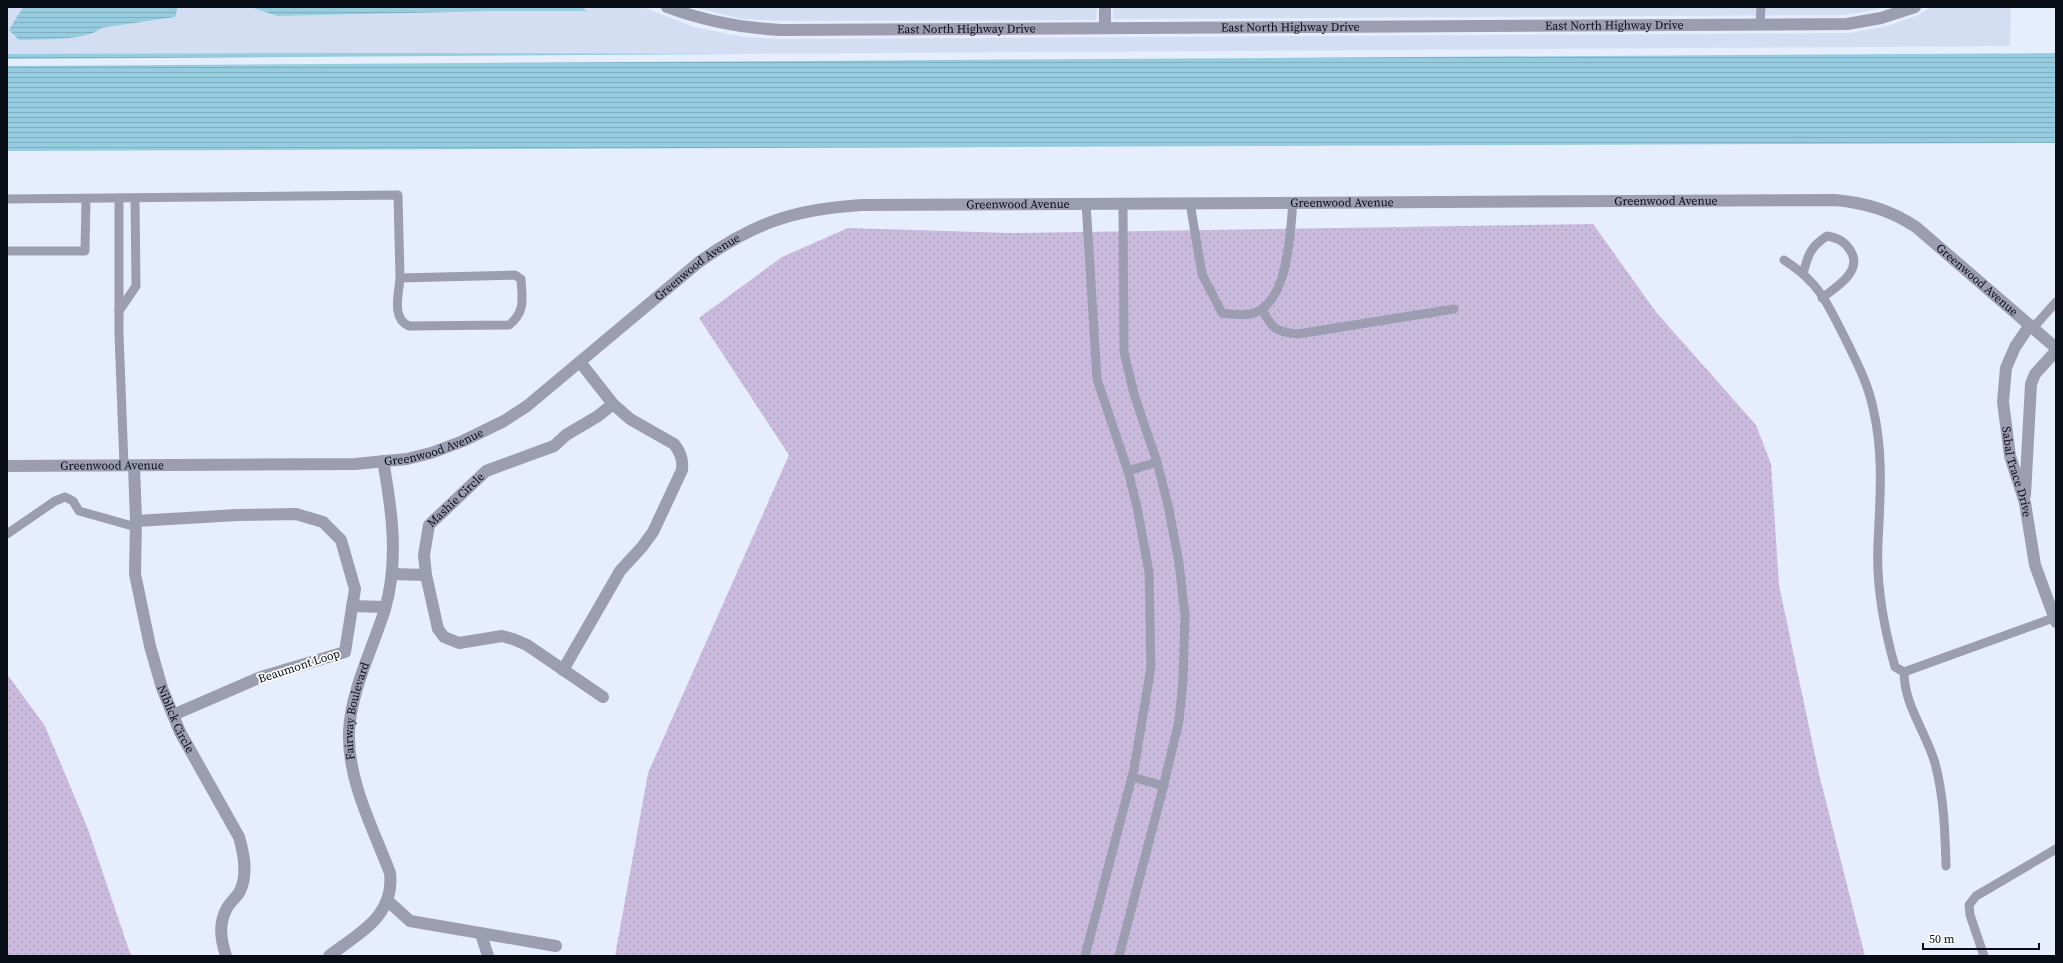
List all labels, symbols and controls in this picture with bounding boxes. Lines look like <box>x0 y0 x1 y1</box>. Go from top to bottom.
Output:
street label: East North Highway Drive <box>1545 17 1684 34</box>
street label: East North Highway Drive <box>1221 19 1360 36</box>
street label: East North Highway Drive <box>897 21 1036 37</box>
street label: Greenwood Avenue <box>1614 193 1718 209</box>
street label: Greenwood Avenue <box>1290 194 1394 211</box>
street label: Greenwood Avenue <box>966 196 1070 212</box>
street label: Greenwood Avenue <box>651 230 743 304</box>
street label: Greenwood Avenue <box>1933 240 2021 320</box>
street label: Greenwood Avenue <box>383 424 486 469</box>
street label: Sabal Trace Drive <box>1998 426 2035 518</box>
street label: Greenwood Avenue <box>60 457 164 474</box>
street label: Mashie Circle <box>424 469 488 531</box>
street label: Beaumont Loop <box>256 645 342 687</box>
street label: Fairway Boulevard <box>341 660 373 761</box>
street label: Niblick Circle <box>154 682 198 756</box>
scale bar <box>1923 925 2039 951</box>
text: 50 m <box>1929 931 1955 947</box>

